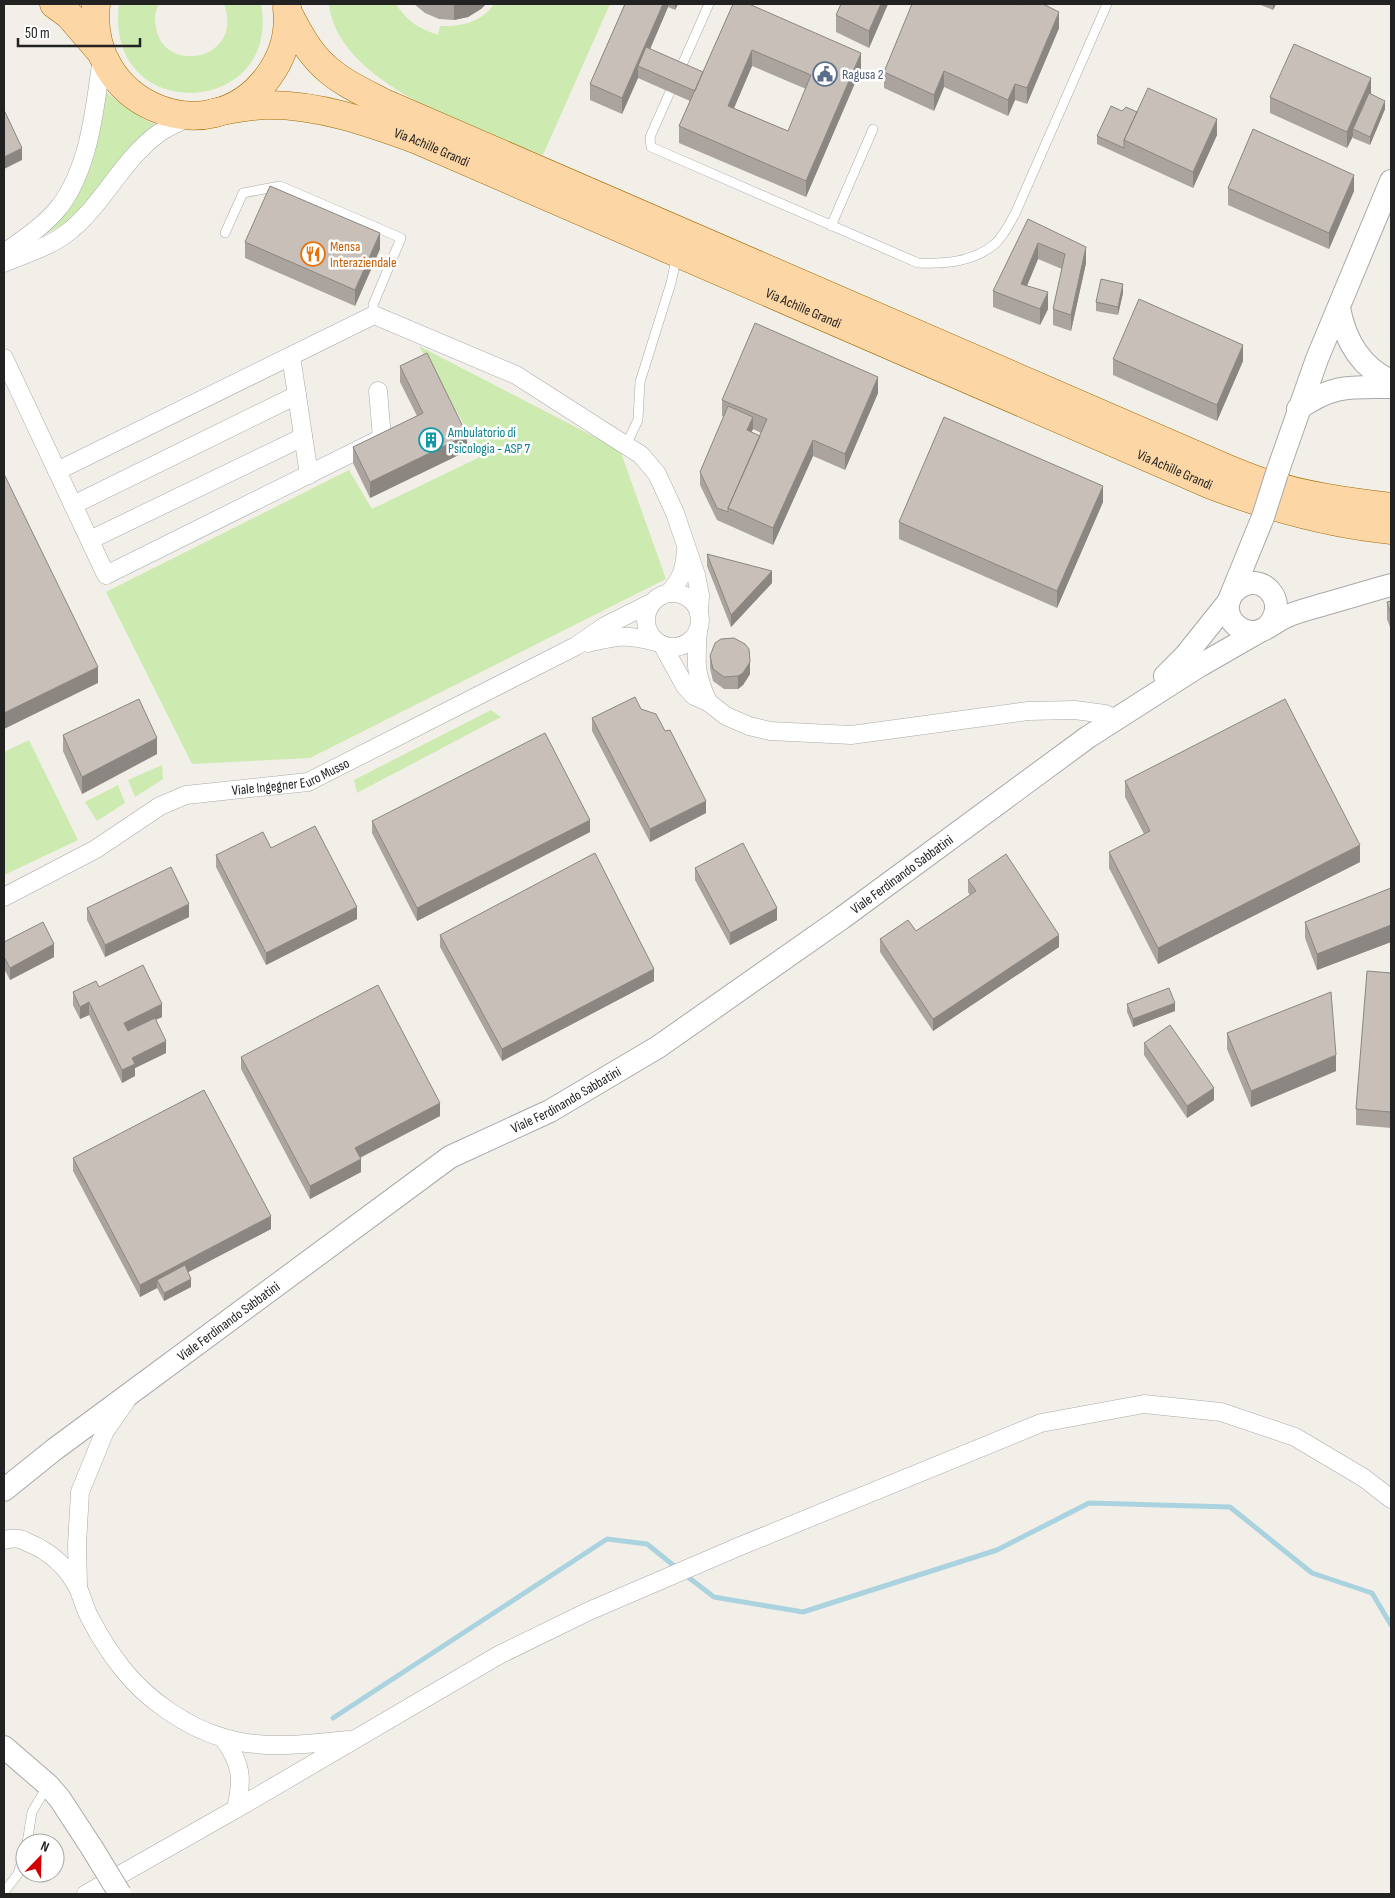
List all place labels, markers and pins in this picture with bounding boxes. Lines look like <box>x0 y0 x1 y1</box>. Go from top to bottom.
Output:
public building icon: Ragusa 2 <box>812 61 838 87</box>
place label: Ragusa 2 <box>842 66 884 83</box>
place label: Mensa Interaziendale <box>330 238 397 271</box>
restaurant icon: Mensa Interaziendale <box>300 241 326 267</box>
place label: Ambulatorio di Psicologia - ASP 7 <box>447 424 531 457</box>
building icon: Ambulatorio di Psicologia - ASP 7 <box>418 427 444 453</box>

